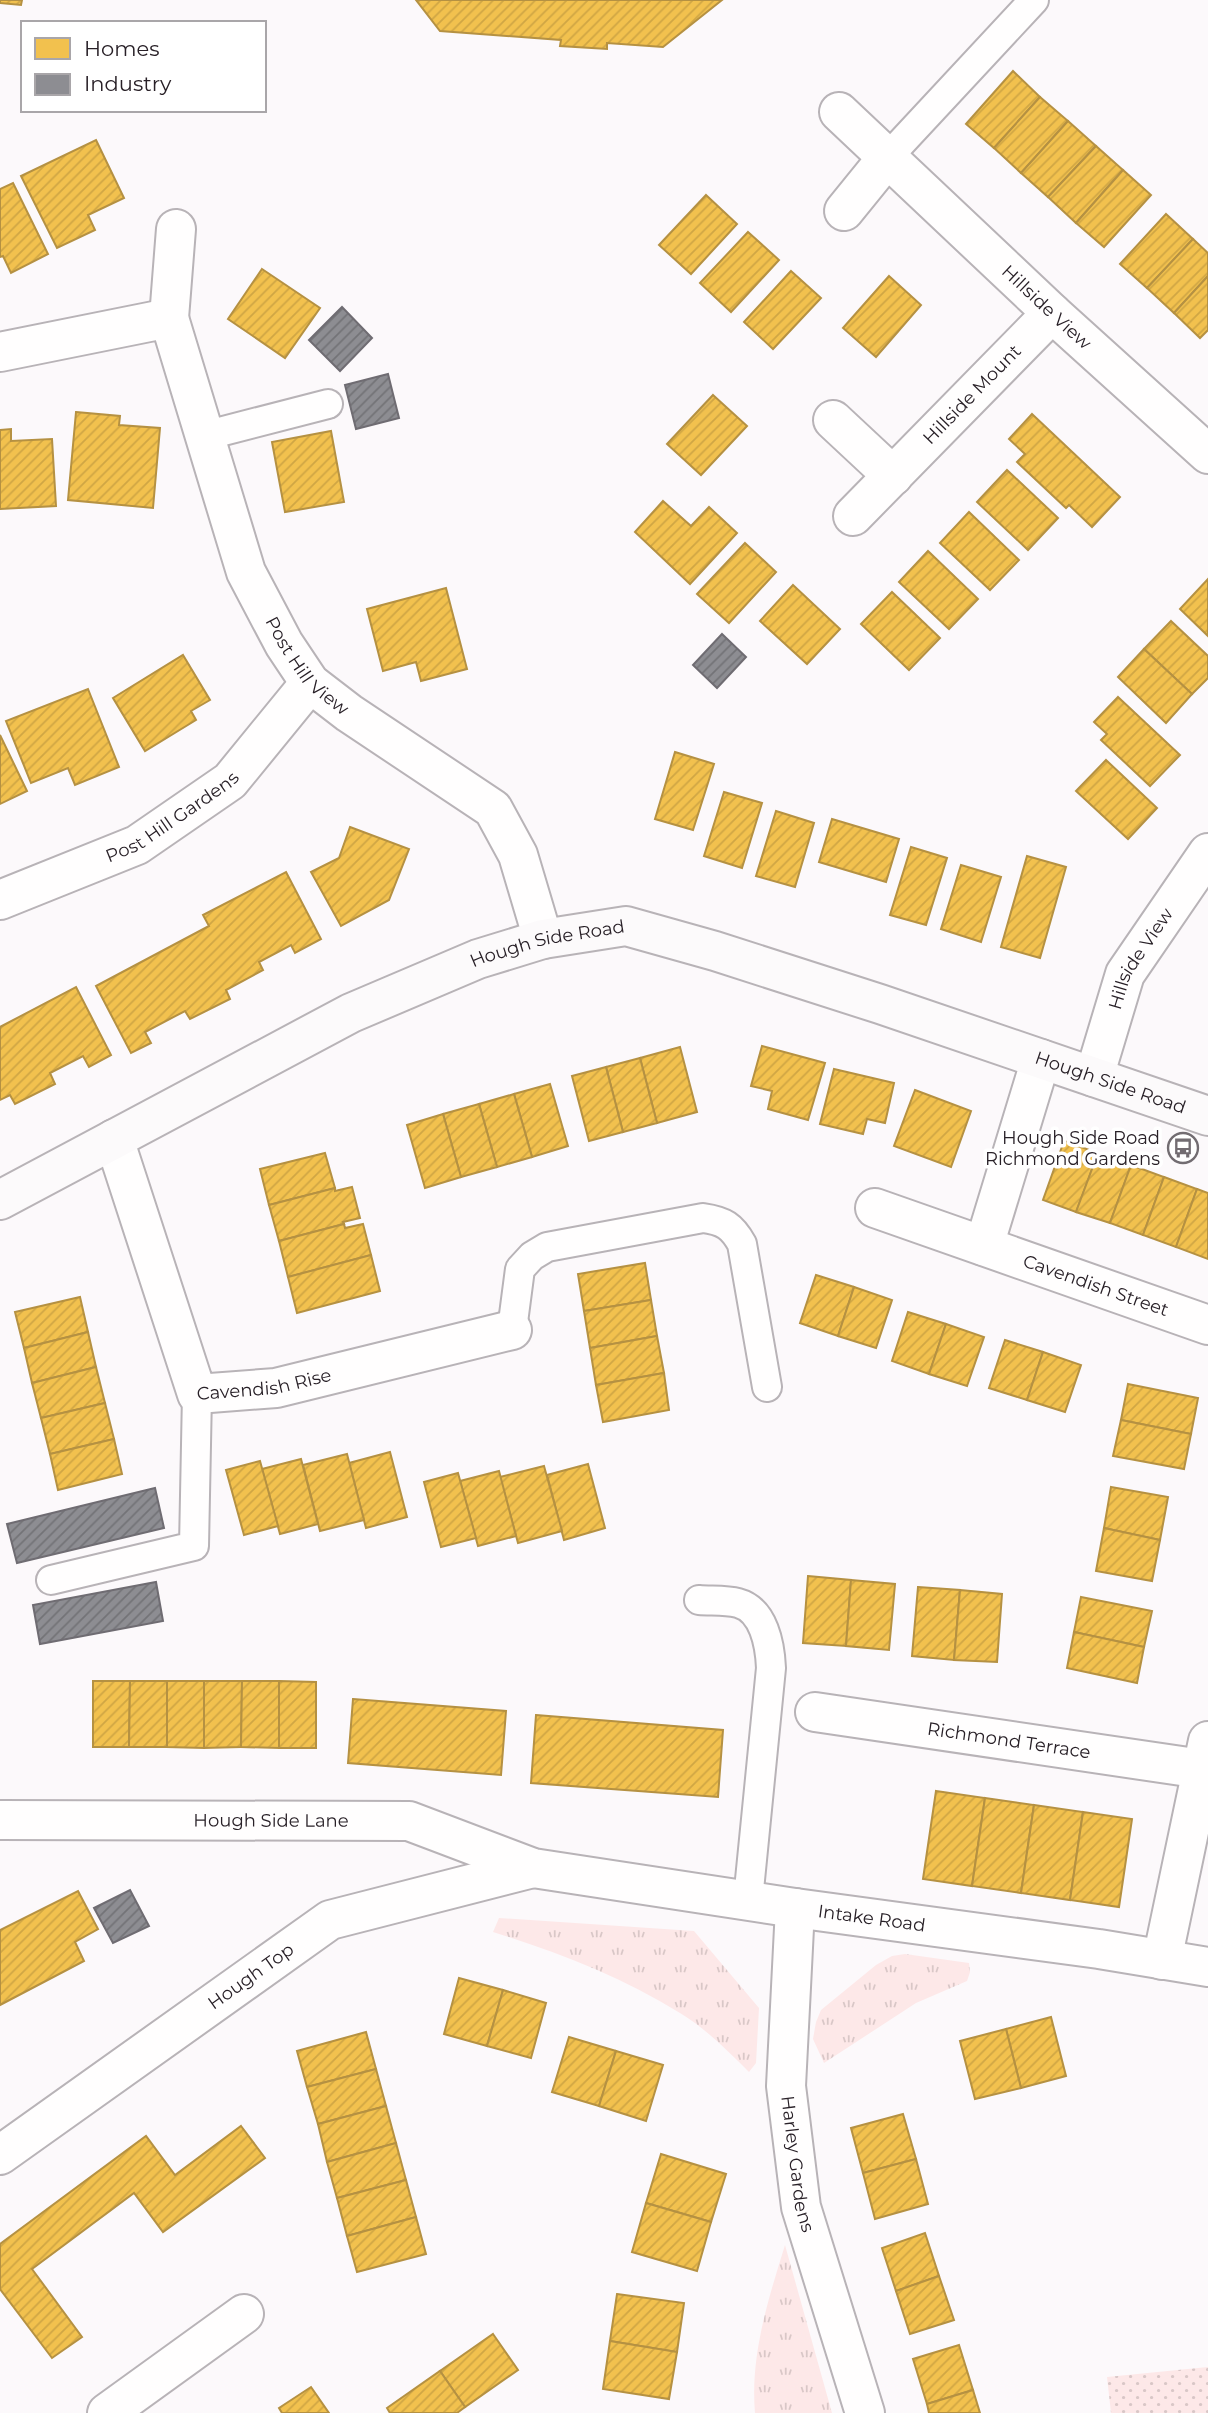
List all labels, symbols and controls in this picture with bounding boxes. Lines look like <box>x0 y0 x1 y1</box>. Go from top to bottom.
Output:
legend <box>21 21 266 112</box>
text: Homes <box>84 36 159 61</box>
text: Industry <box>84 71 172 96</box>
street label: Hillside View <box>997 260 1096 354</box>
street label: Hillside Mount <box>918 340 1026 449</box>
street label: Post Hill View <box>261 613 353 720</box>
street label: Post Hill Gardens <box>102 767 244 867</box>
street label: Hillside View <box>1104 904 1178 1012</box>
street label: Hough Side Road <box>467 915 626 972</box>
street label: Hough Side Road <box>1032 1047 1189 1119</box>
place label: Hough Side Road Richmond Gardens <box>985 1127 1160 1170</box>
bus stop icon: Hough Side Road Richmond Gardens <box>1166 1131 1200 1165</box>
street label: Cavendish Street <box>1020 1250 1172 1321</box>
street label: Cavendish Rise <box>196 1364 334 1405</box>
street label: Richmond Terrace <box>926 1718 1092 1763</box>
street label: Hough Side Lane <box>193 1809 349 1832</box>
street label: Intake Road <box>817 1900 927 1936</box>
street label: Hough Top <box>204 1938 298 2014</box>
street label: Harley Gardens <box>776 2094 819 2235</box>

